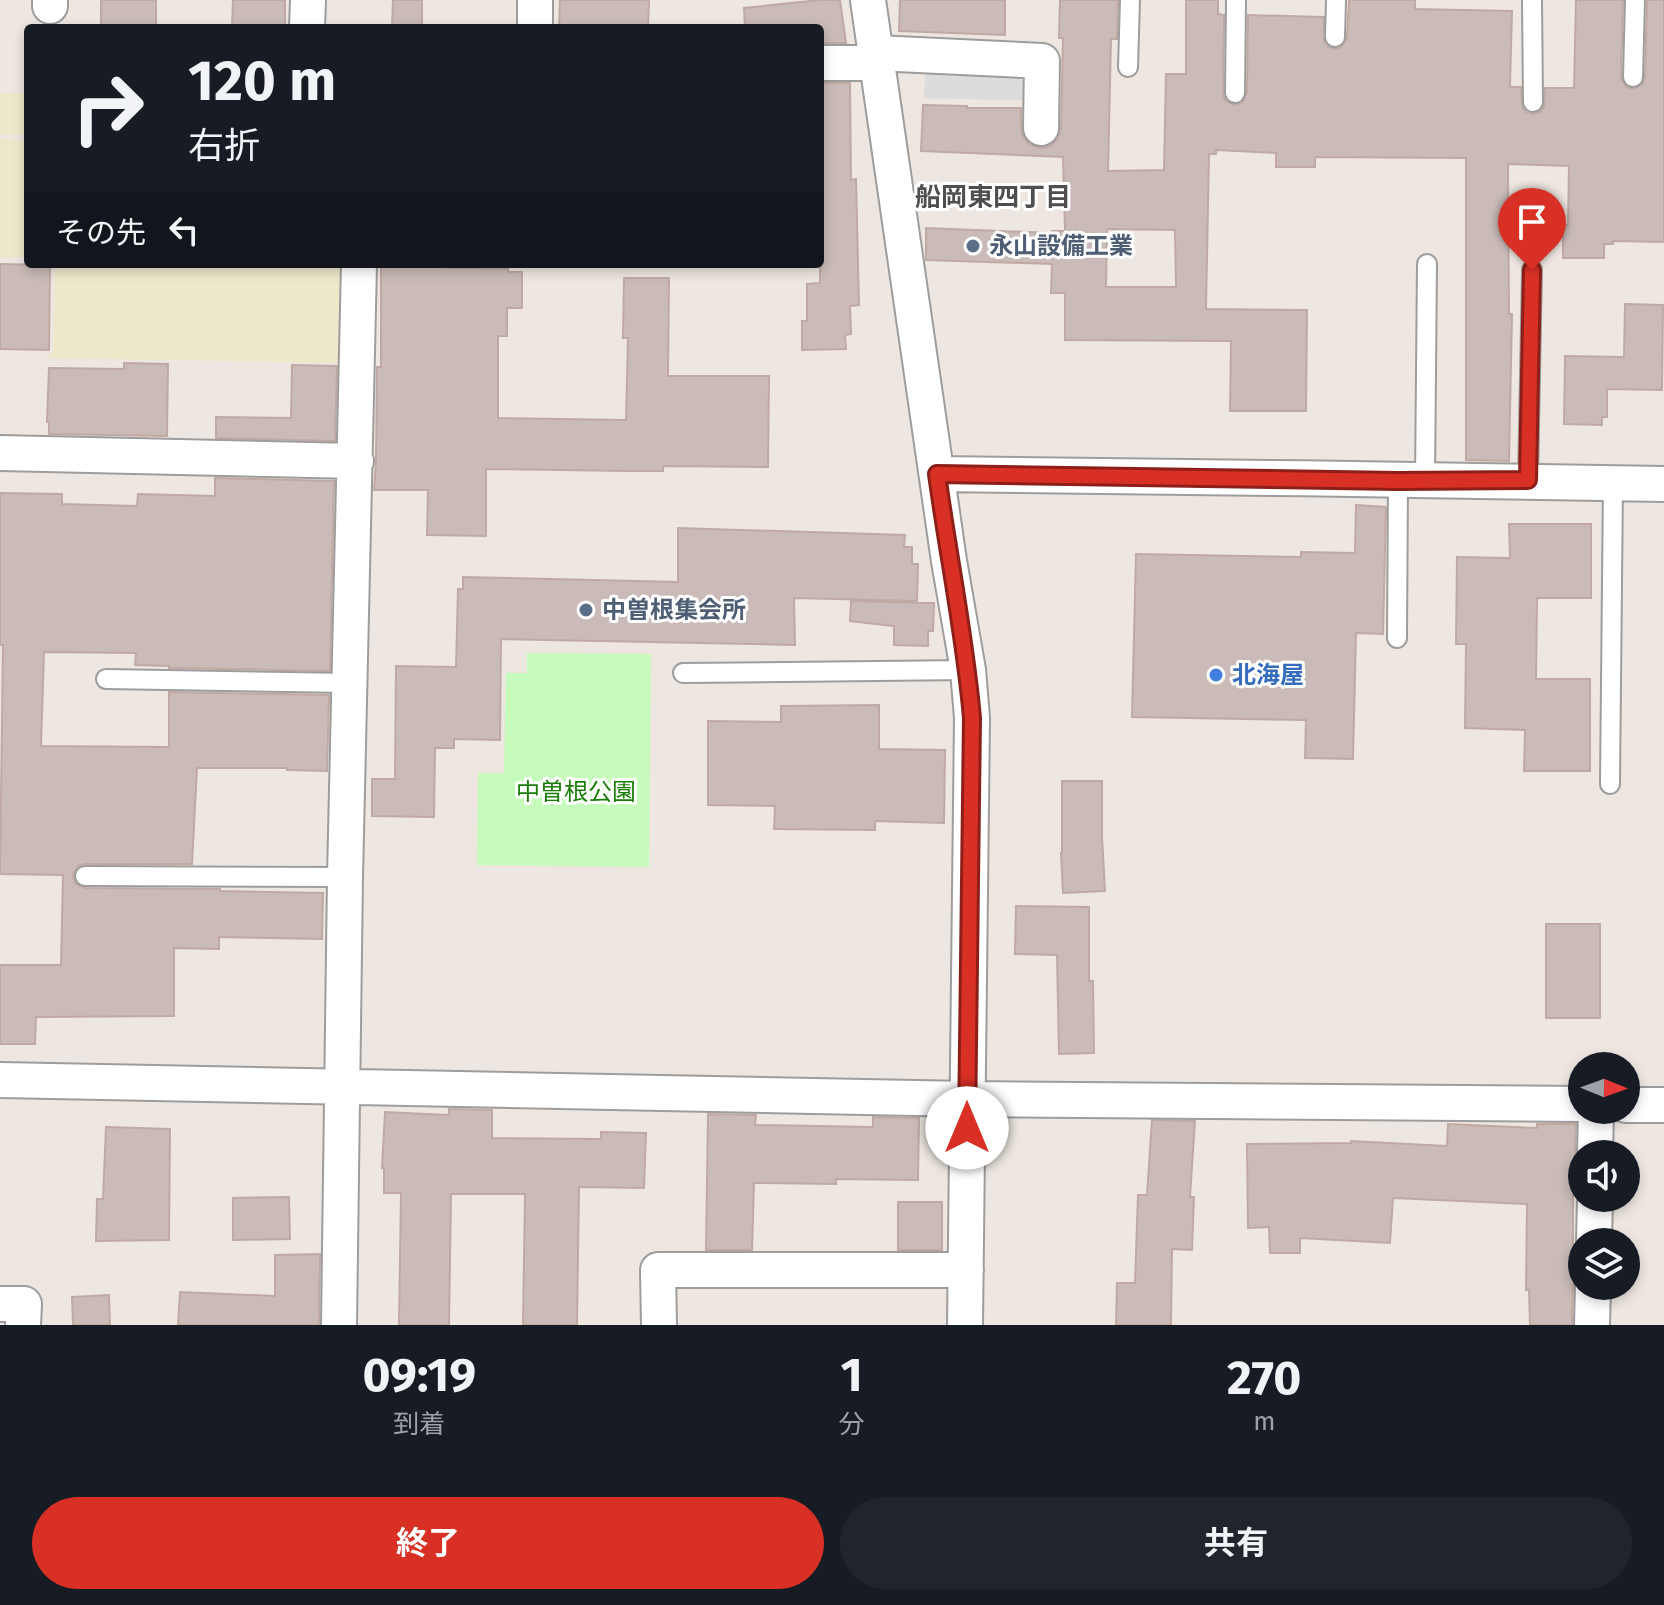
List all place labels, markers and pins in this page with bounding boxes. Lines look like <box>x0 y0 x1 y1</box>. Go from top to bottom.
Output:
pin <box>1498 188 1566 270</box>
place label: 永山設備工業 <box>989 232 1133 260</box>
marker: 永山設備工業 <box>964 237 982 255</box>
place label: 中曽根集会所 <box>602 596 746 624</box>
marker: 中曽根集会所 <box>577 601 595 619</box>
place label: 北海屋 <box>1232 661 1304 689</box>
marker: 北海屋 <box>1207 666 1225 684</box>

